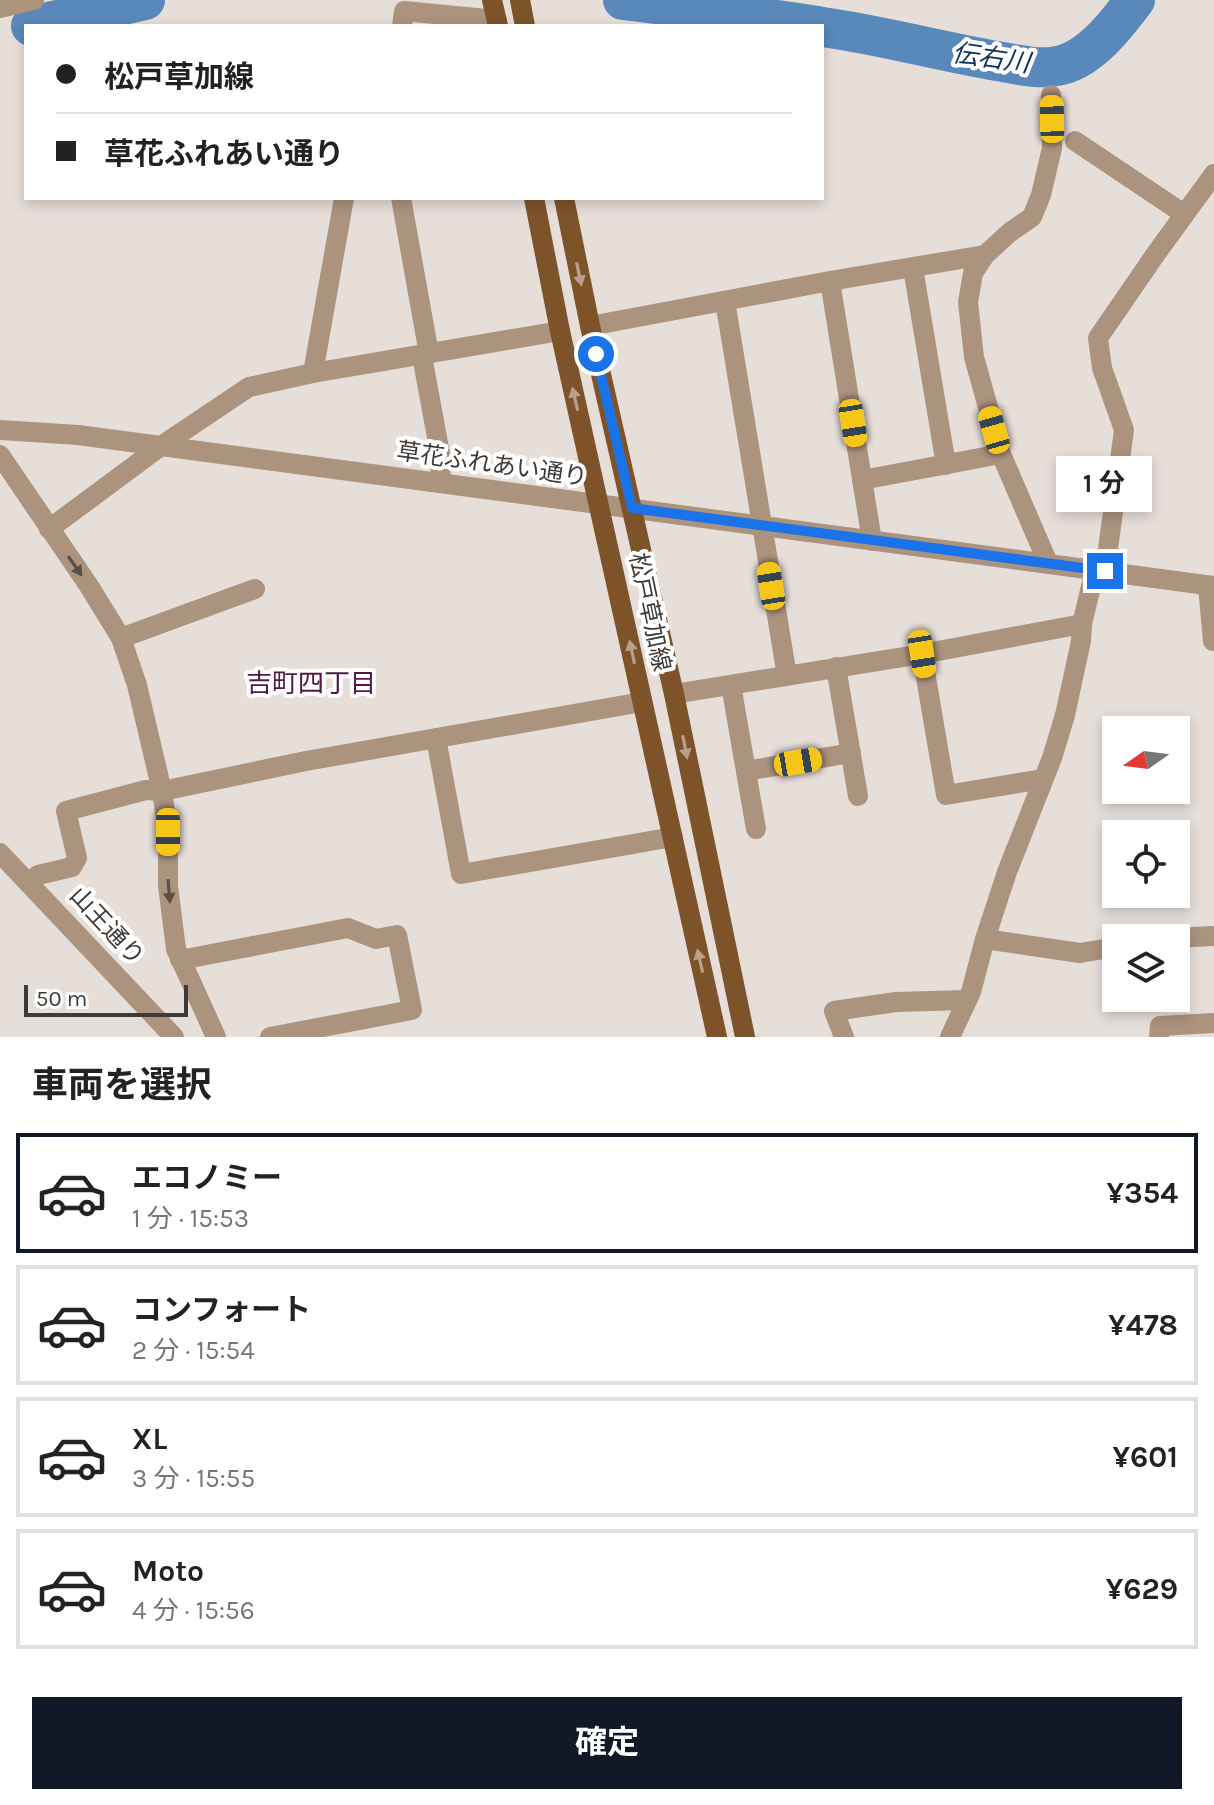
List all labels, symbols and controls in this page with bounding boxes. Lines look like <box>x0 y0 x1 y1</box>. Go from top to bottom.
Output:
water label: 伝右川 <box>950 37 1035 79</box>
text: 松戸草加線 <box>104 59 254 95</box>
car <box>1040 95 1064 143</box>
text: 草花ふれあい通り <box>104 136 344 172</box>
one-way arrow <box>574 262 586 287</box>
route start <box>578 336 614 372</box>
one-way arrow <box>569 386 581 411</box>
car <box>837 397 869 449</box>
car <box>976 404 1012 456</box>
street label: 草花ふれあい通り <box>395 437 589 491</box>
callout: 1 分 <box>1057 455 1153 511</box>
text: 1 分 <box>1083 468 1125 499</box>
street label: 松戸草加線 <box>624 550 676 674</box>
route end <box>1087 553 1123 589</box>
one-way arrow <box>67 556 82 577</box>
car <box>755 560 787 612</box>
car <box>906 628 938 680</box>
one-way arrow <box>625 640 638 665</box>
district label: 吉町四丁目 <box>246 668 376 699</box>
north arrow <box>1102 716 1190 804</box>
map controls <box>1102 716 1190 1012</box>
one-way arrow <box>679 735 691 760</box>
car <box>772 746 824 778</box>
car <box>156 808 180 856</box>
button: locate <box>1102 820 1190 908</box>
one-way arrow <box>163 879 176 904</box>
street label: 山王通り <box>64 881 150 971</box>
button: layers <box>1102 924 1190 1012</box>
one-way arrow <box>693 948 706 973</box>
scale bar <box>24 981 188 1017</box>
text: 50 m <box>36 986 87 1012</box>
text: 車両を選択 <box>32 1064 212 1106</box>
icon: car <box>36 1157 108 1229</box>
text: エコノミー <box>132 1160 282 1196</box>
text: ¥354 <box>1106 1175 1178 1211</box>
text: 1 分 · 15:53 <box>132 1203 249 1234</box>
icon: car <box>36 1289 108 1361</box>
text: コンフォート <box>132 1292 311 1328</box>
text: ¥478 <box>1108 1307 1178 1343</box>
text: 2 分 · 15:54 <box>132 1335 255 1366</box>
icon: car <box>36 1421 108 1493</box>
text: XL <box>132 1421 167 1457</box>
text: ¥601 <box>1113 1439 1178 1475</box>
text: 3 分 · 15:55 <box>132 1463 255 1494</box>
icon: car <box>36 1553 108 1625</box>
text: Moto <box>132 1553 204 1589</box>
text: ¥629 <box>1106 1571 1178 1607</box>
text: 4 分 · 15:56 <box>132 1595 255 1626</box>
button: 確定 <box>32 1697 1182 1789</box>

